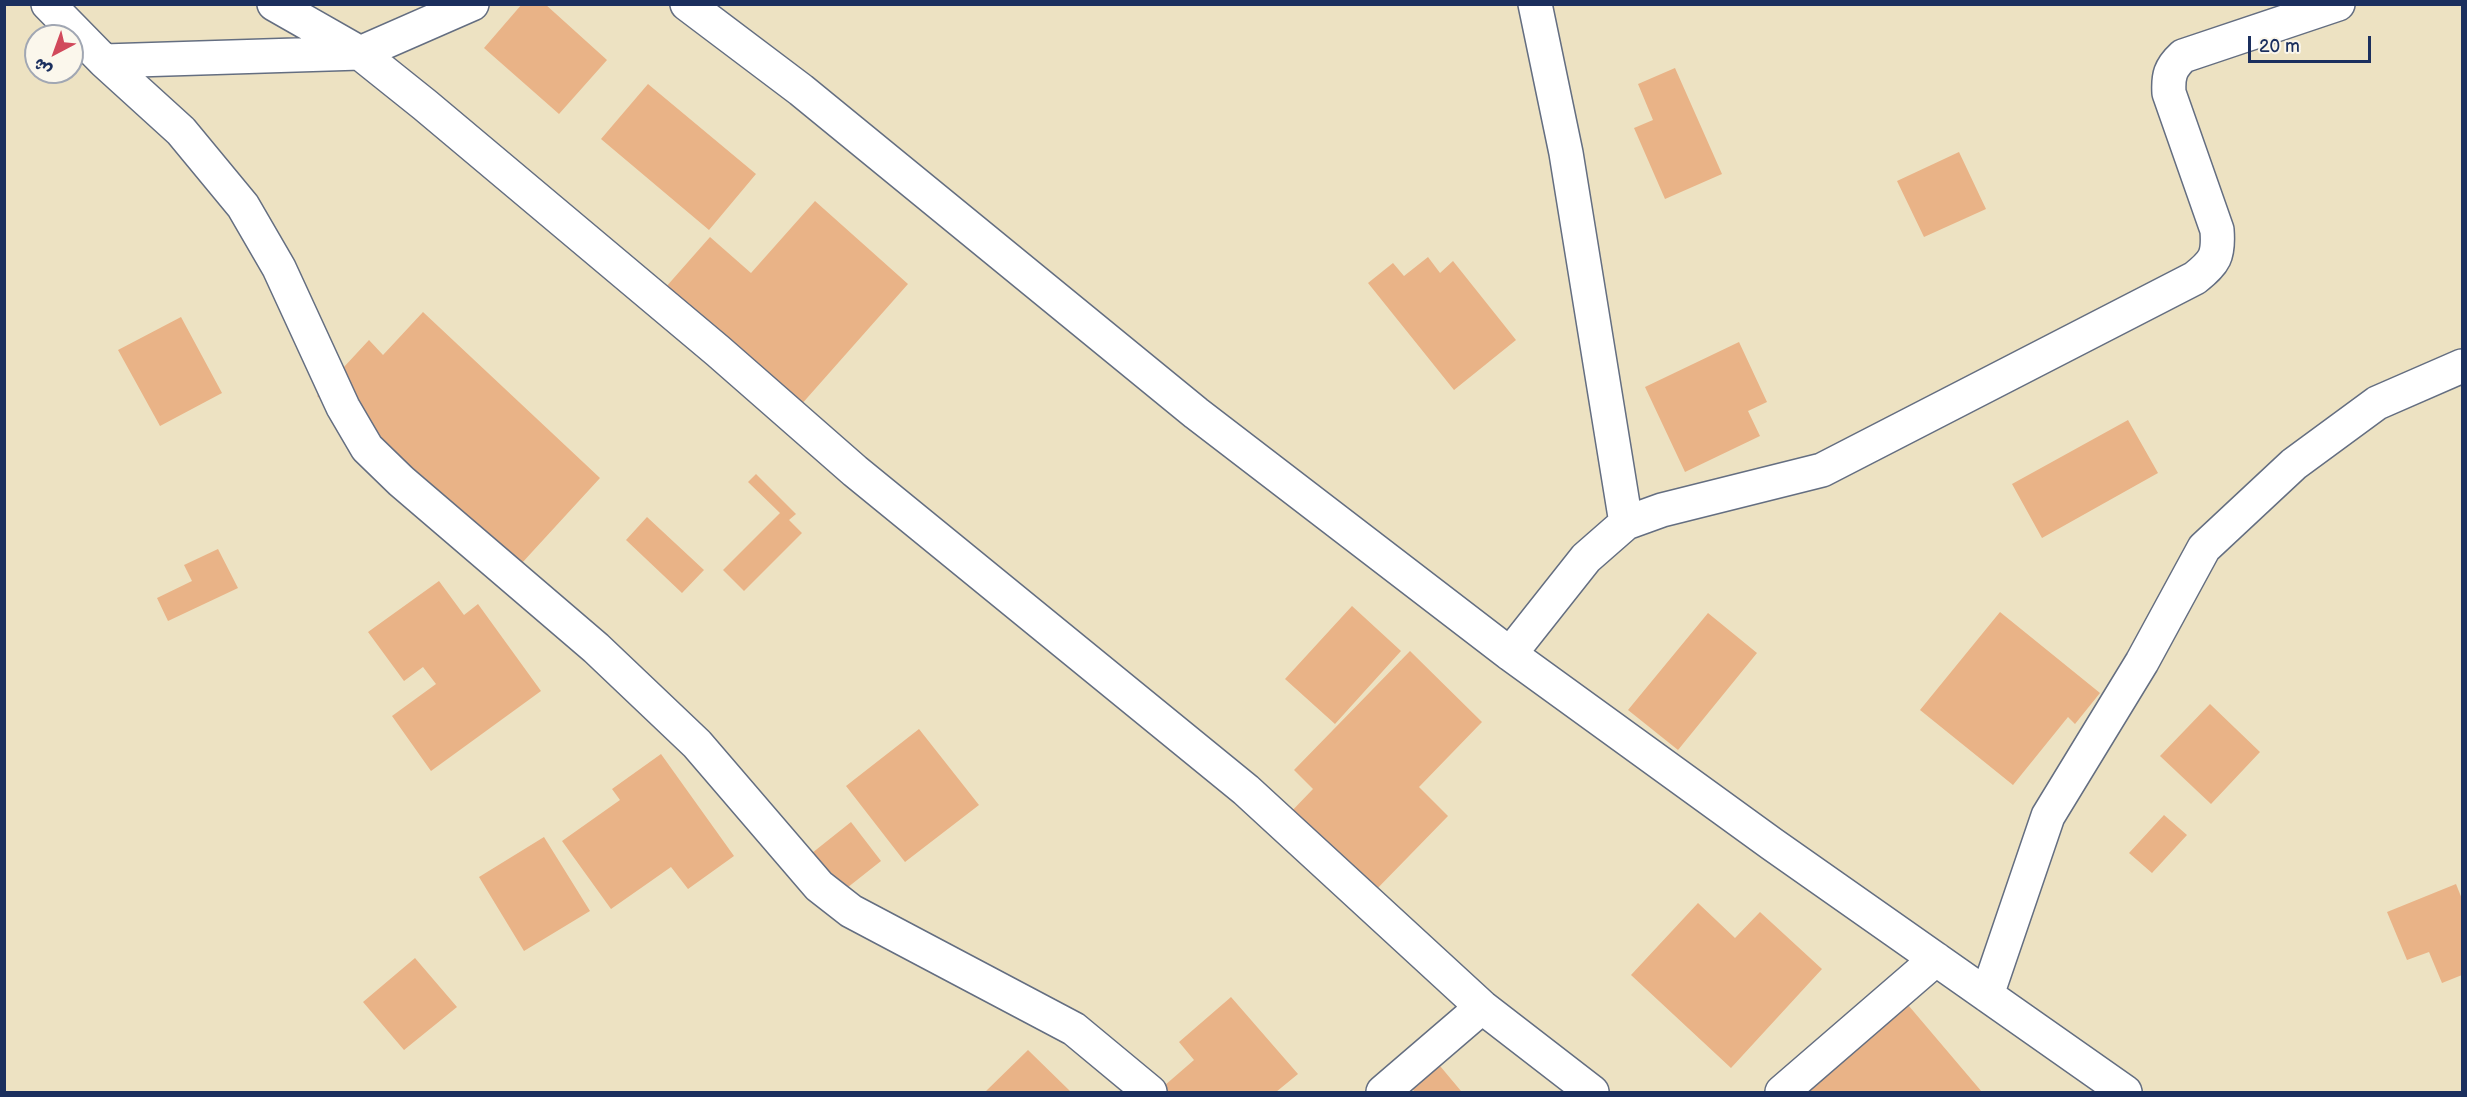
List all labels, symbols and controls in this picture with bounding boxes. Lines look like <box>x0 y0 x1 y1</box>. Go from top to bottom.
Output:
north arrow <box>24 24 84 84</box>
scale bar <box>2251 24 2374 62</box>
text: 20 m <box>2259 36 2300 57</box>
text: ش <box>30 54 56 79</box>

